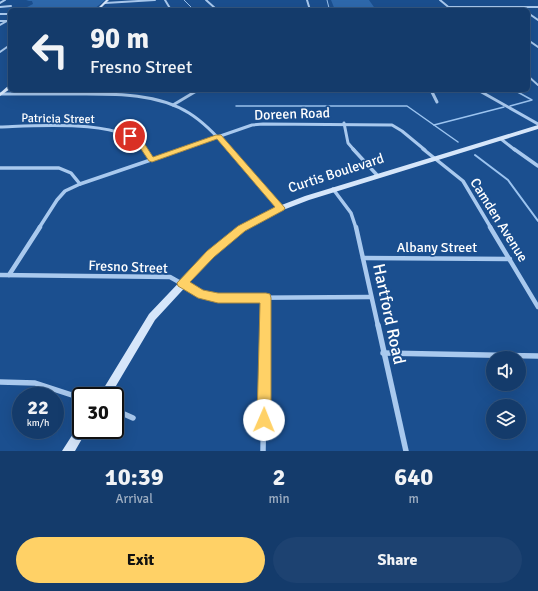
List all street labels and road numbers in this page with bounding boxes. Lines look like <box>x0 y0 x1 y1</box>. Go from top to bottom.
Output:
street label: Doreen Road <box>254 104 330 124</box>
street label: Patricia Street <box>21 111 95 127</box>
street label: Curtis Boulevard <box>286 150 386 196</box>
street label: Camden Avenue <box>466 175 532 265</box>
street label: Albany Street <box>397 239 477 256</box>
street label: Fresno Street <box>88 257 168 277</box>
street label: Hartford Road <box>368 262 410 366</box>

